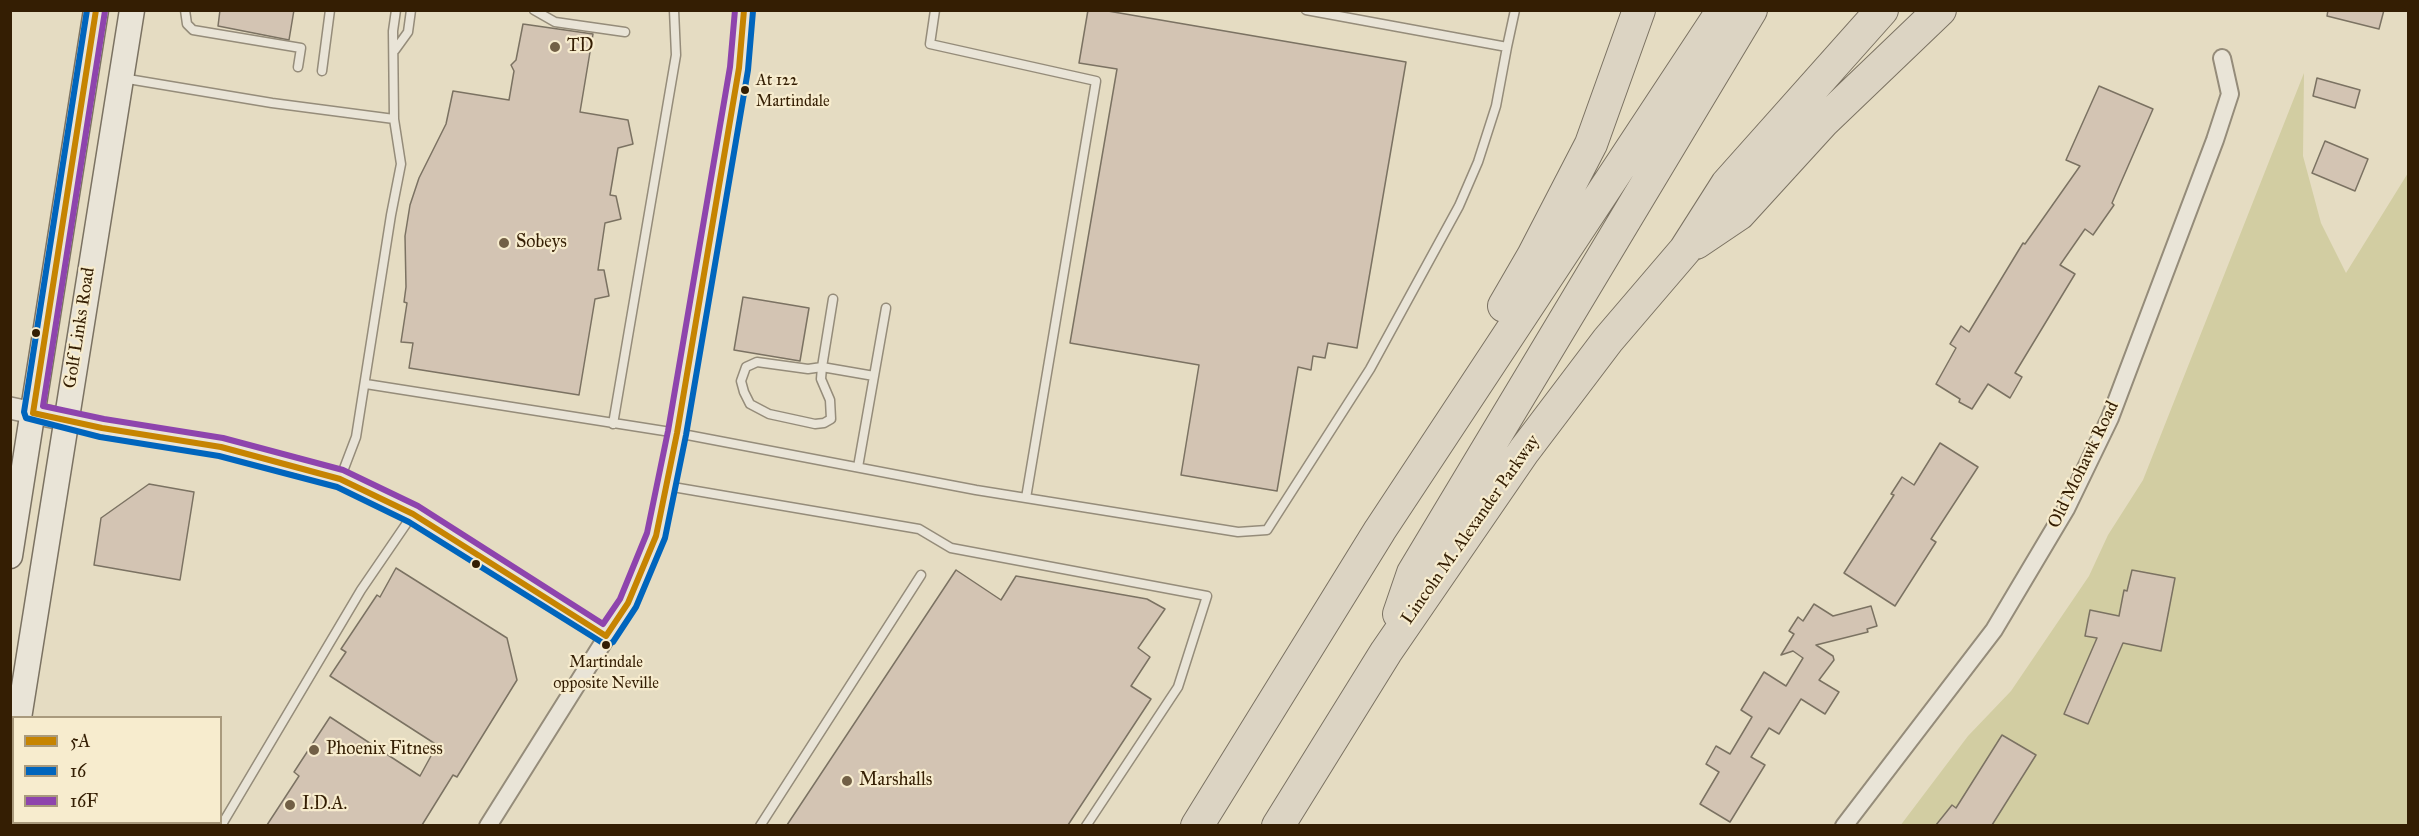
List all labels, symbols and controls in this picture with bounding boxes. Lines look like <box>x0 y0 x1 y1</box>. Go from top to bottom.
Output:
place label: TD <box>567 36 594 58</box>
marker: TD <box>548 40 562 54</box>
place label: At 122 Martindale <box>756 71 830 109</box>
marker: At 122 Martindale <box>739 84 751 96</box>
place label: Sobeys <box>516 232 567 254</box>
marker: Sobeys <box>497 236 511 250</box>
street label: Golf Links Road <box>60 266 100 390</box>
unlabelled marker <box>30 327 42 339</box>
street label: Old Mohawk Road <box>2044 398 2124 532</box>
street label: Lincoln M. Alexander Parkway <box>1397 431 1545 629</box>
unlabelled marker <box>470 558 482 570</box>
marker: Martindale opposite Neville <box>600 639 612 651</box>
place label: Martindale opposite Neville <box>553 653 659 691</box>
legend <box>12 716 222 824</box>
text: 5A <box>70 730 91 752</box>
place label: Phoenix Fitness <box>326 739 443 761</box>
marker: Phoenix Fitness <box>307 743 321 757</box>
text: 16 <box>70 760 86 782</box>
place label: Marshalls <box>859 770 932 792</box>
marker: Marshalls <box>840 774 854 788</box>
text: 16F <box>70 790 98 812</box>
place label: I.D.A. <box>302 794 347 816</box>
marker: I.D.A. <box>283 798 297 812</box>

